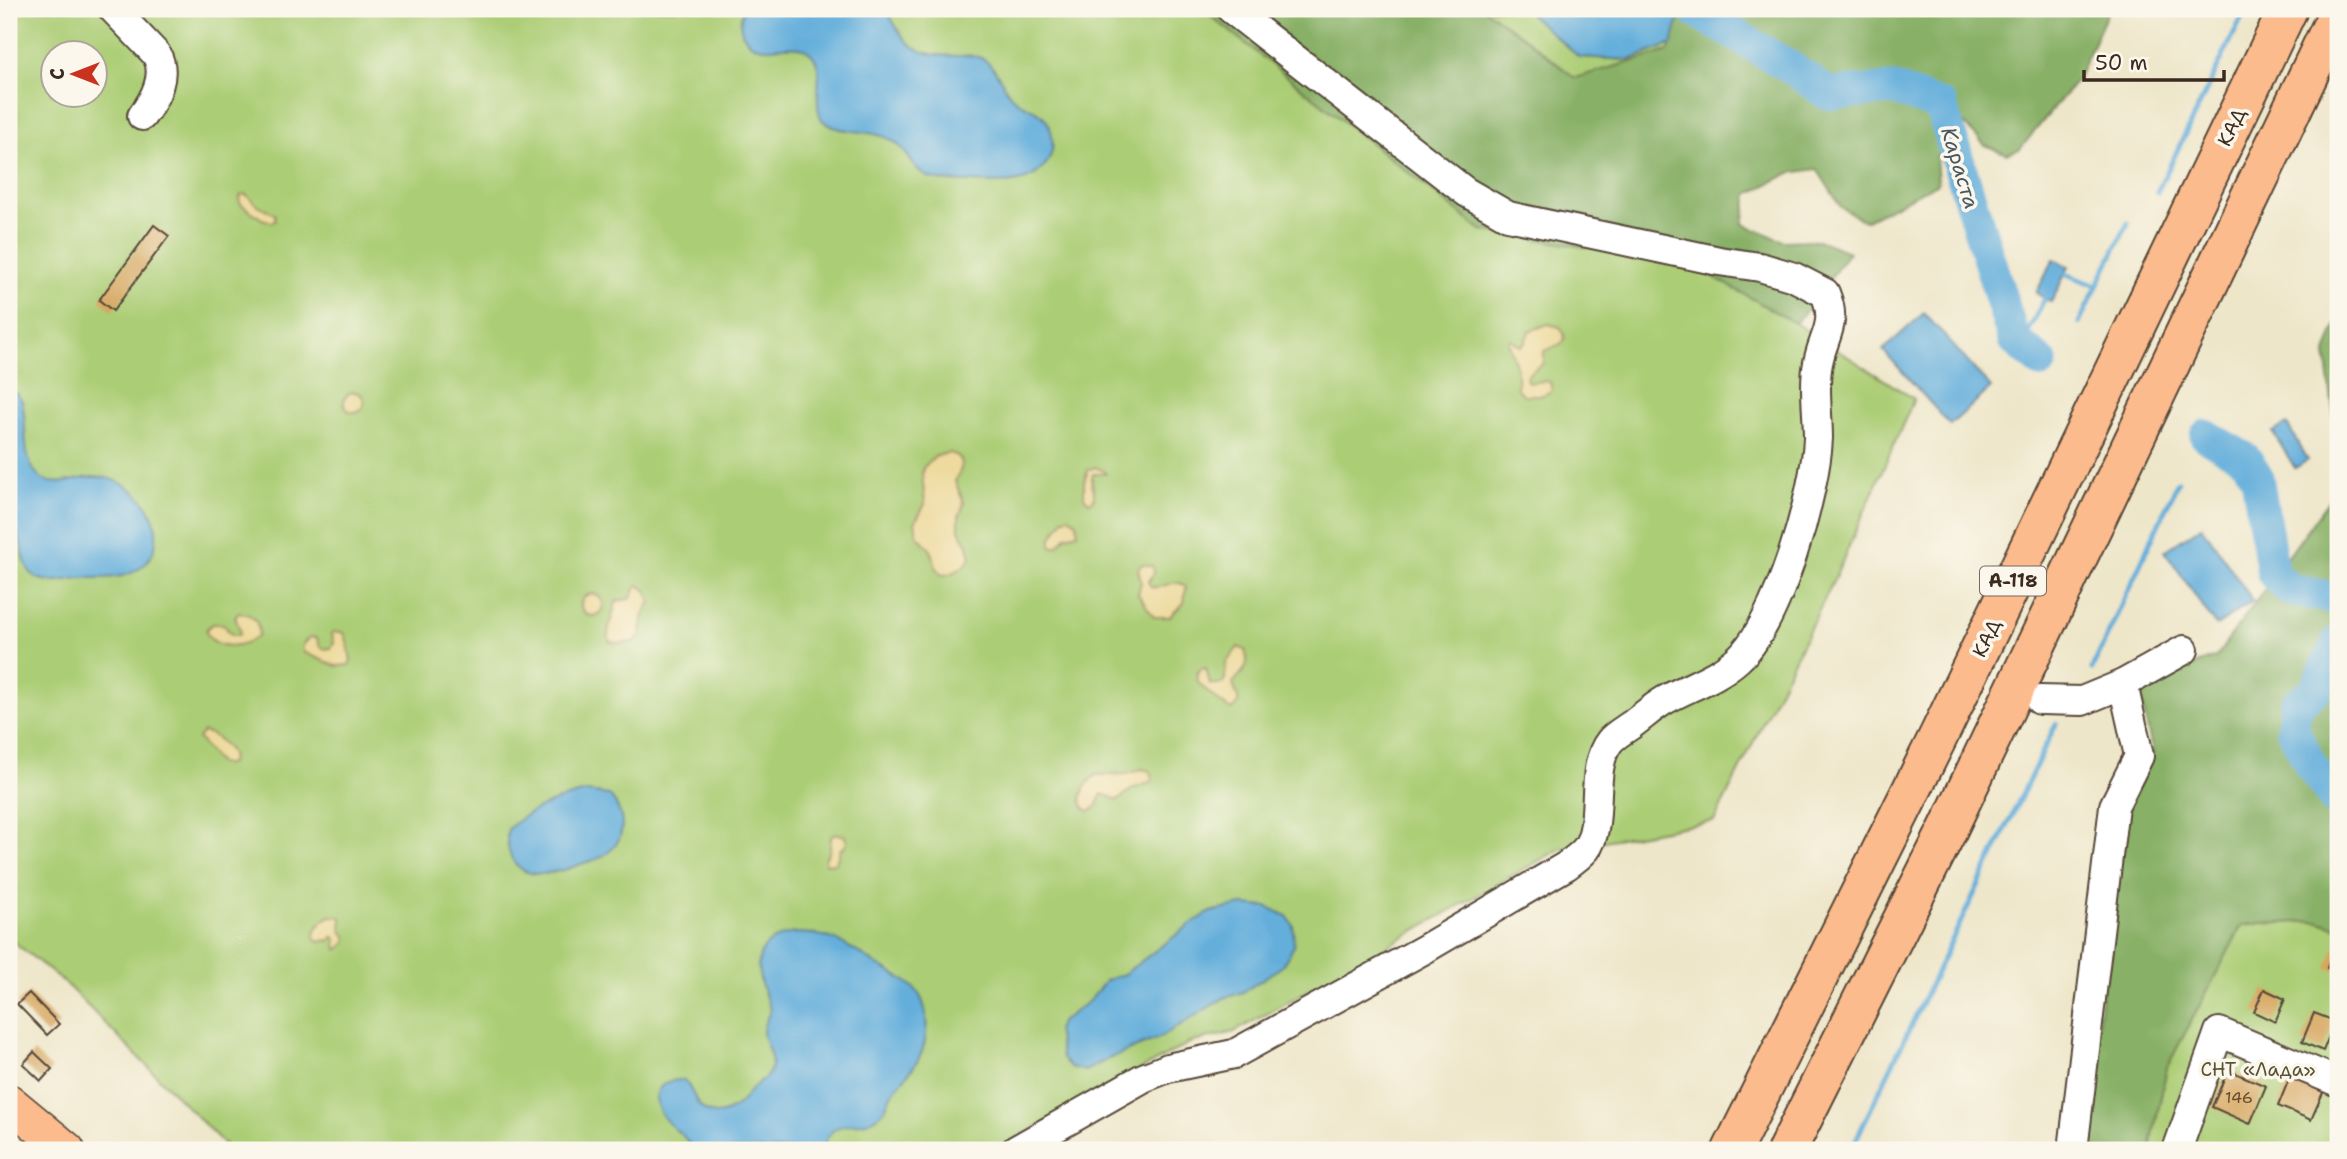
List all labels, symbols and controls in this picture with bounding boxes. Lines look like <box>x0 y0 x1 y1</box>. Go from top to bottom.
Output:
north arrow <box>38 38 108 108</box>
scale bar <box>2084 38 2224 82</box>
text: 50 m <box>2095 49 2148 77</box>
text: С <box>45 68 70 80</box>
street label: КАД <box>2212 103 2252 150</box>
water label: Караста <box>1934 124 1986 212</box>
road number: А-118 <box>1980 566 2046 596</box>
street label: КАД <box>1967 614 2007 661</box>
park label: СНТ «Лада» <box>2200 1057 2316 1082</box>
house number: 146 <box>2225 1087 2253 1108</box>

